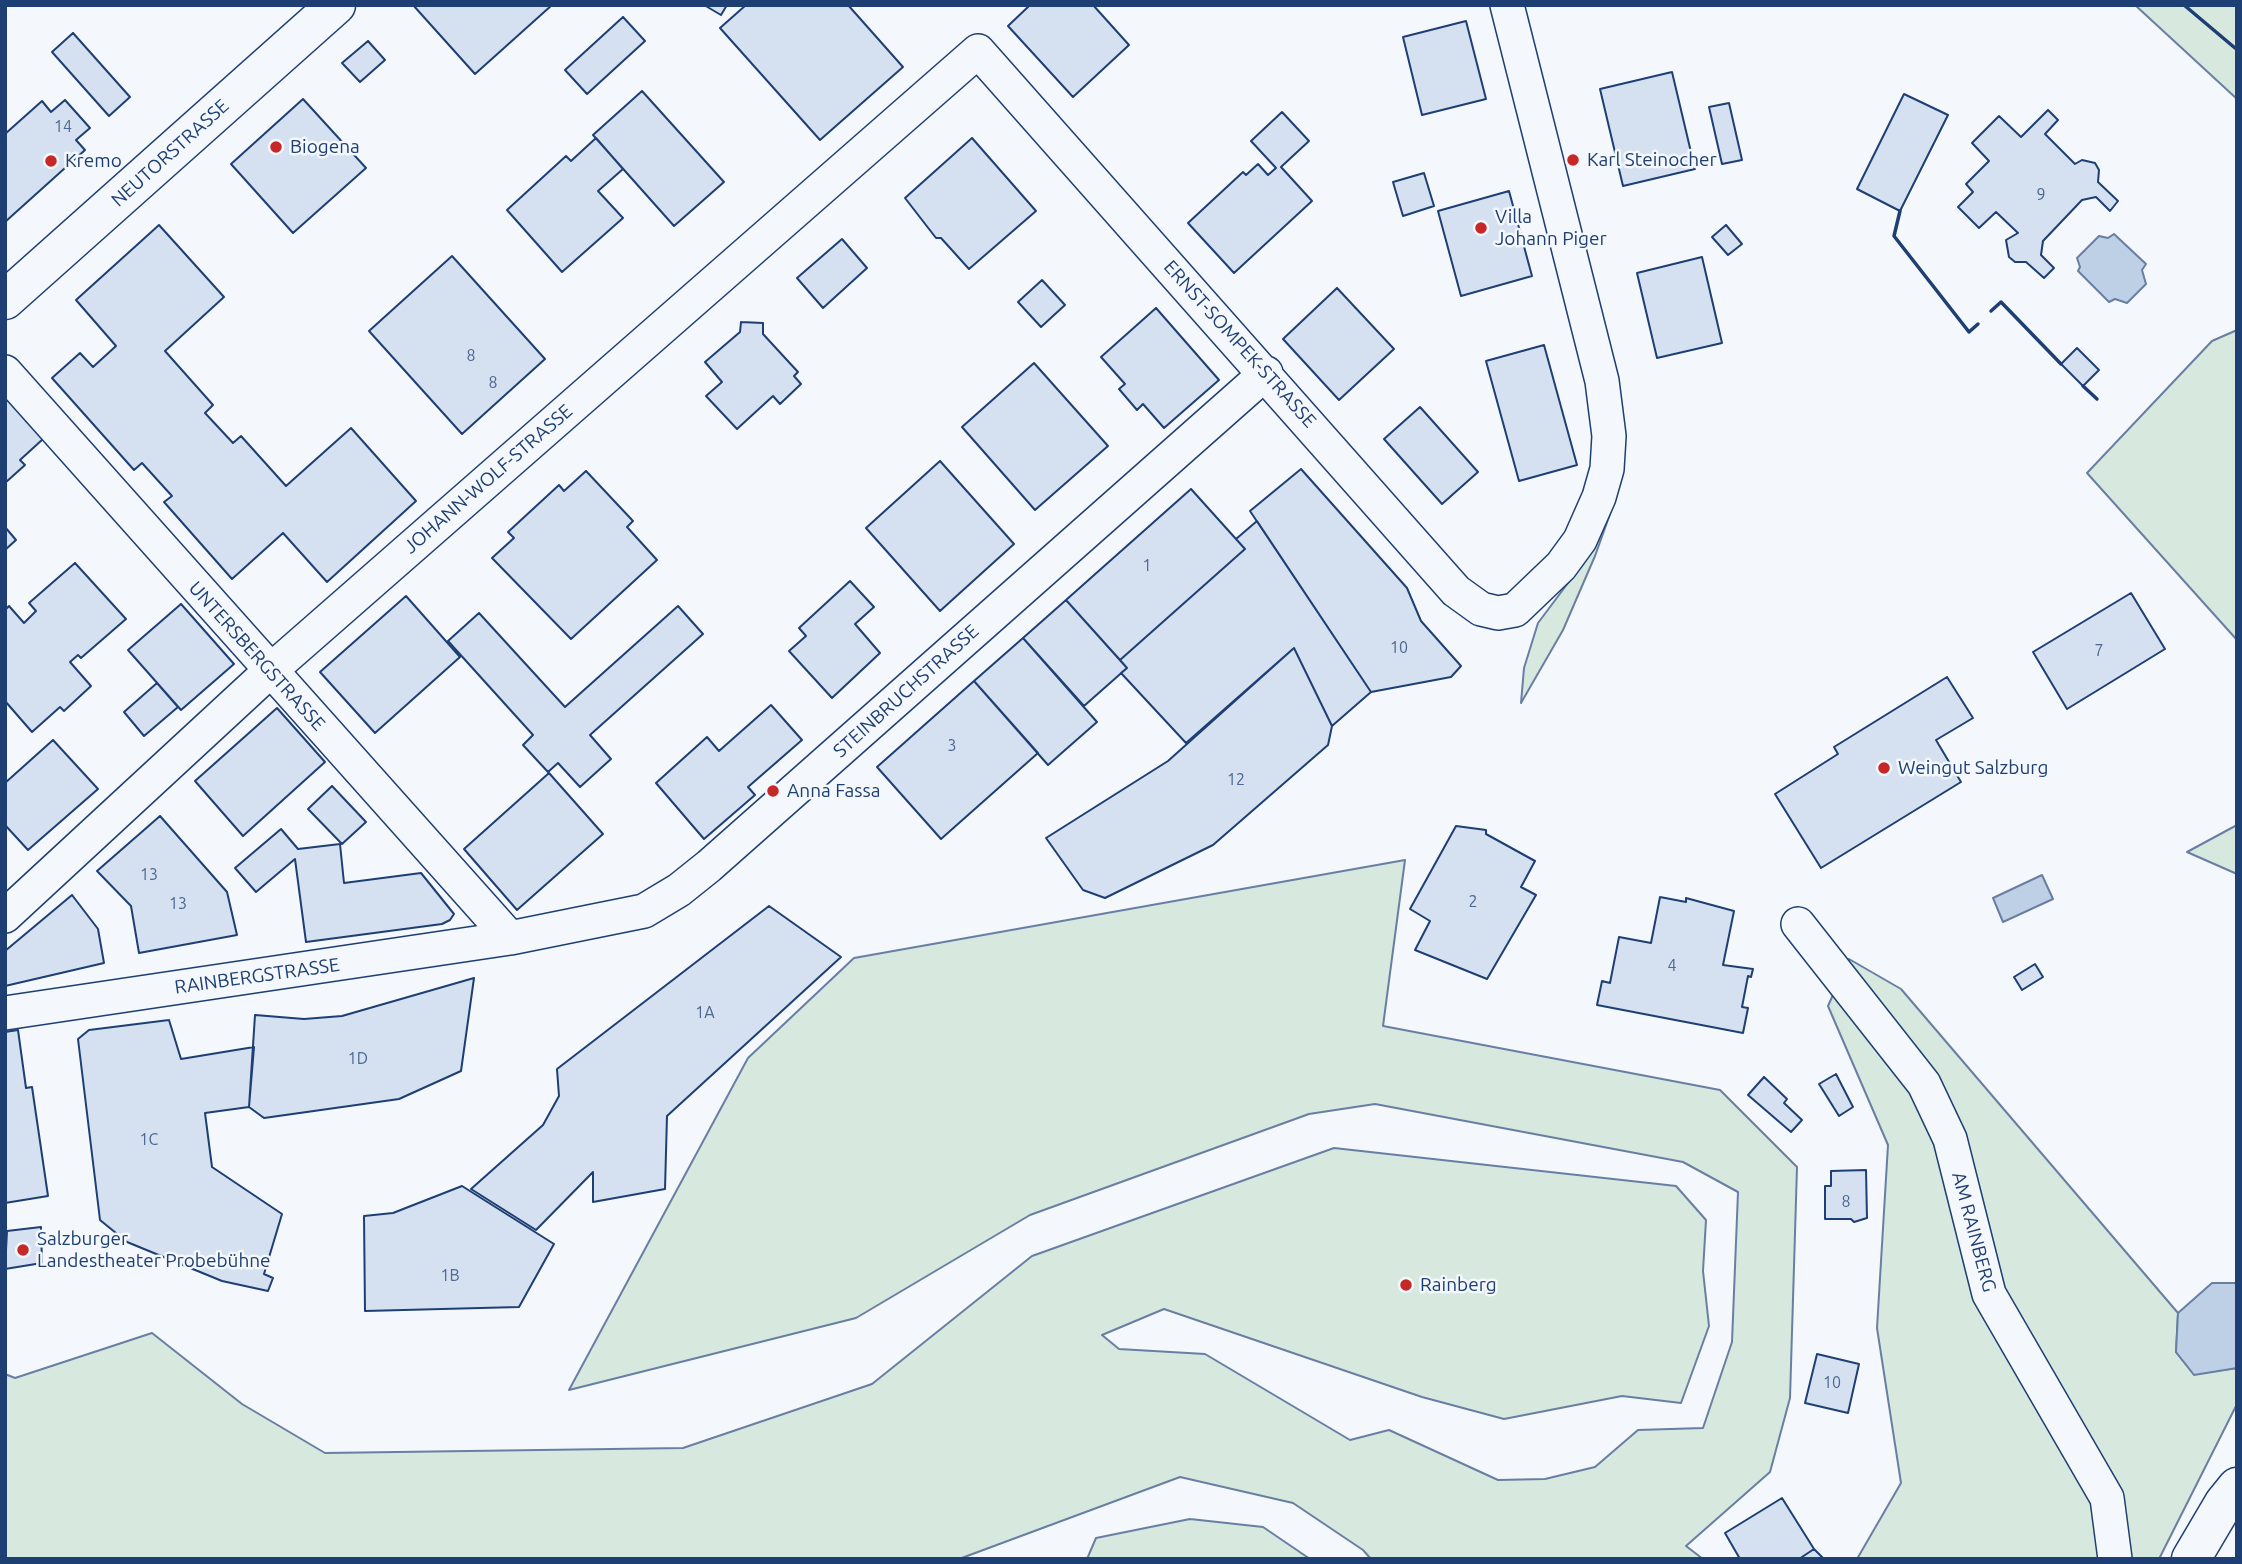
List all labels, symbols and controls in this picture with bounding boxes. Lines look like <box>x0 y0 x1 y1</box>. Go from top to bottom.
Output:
street label: NEUTORSTRASSE <box>107 94 233 212</box>
house number: 14 <box>54 117 72 137</box>
place label: Biogena <box>290 136 360 158</box>
marker: Biogena <box>268 139 284 155</box>
place label: Karl Steinocher <box>1587 149 1717 171</box>
place label: Kremo <box>65 150 122 172</box>
marker: Karl Steinocher <box>1565 152 1581 168</box>
marker: Kremo <box>43 153 59 169</box>
house number: 9 <box>2036 185 2046 205</box>
place label: Villa Johann Piger <box>1495 206 1607 250</box>
marker: Villa Johann Piger <box>1473 220 1489 236</box>
street label: ERNST-SOMPEK-STRASSE <box>1159 256 1321 432</box>
house number: 8 <box>466 346 476 366</box>
house number: 8 <box>488 373 498 393</box>
street label: JOHANN-WOLF-STRASSE <box>399 400 577 558</box>
house number: 1 <box>1142 556 1152 576</box>
street label: UNTERSBERGSTRASSE <box>184 577 330 735</box>
street label: STEINBRUCHSTRASSE <box>829 620 983 762</box>
house number: 10 <box>1390 638 1408 658</box>
house number: 7 <box>2094 641 2104 661</box>
house number: 3 <box>947 736 957 756</box>
place label: Weingut Salzburg <box>1898 757 2048 779</box>
marker: Weingut Salzburg <box>1876 760 1892 776</box>
house number: 12 <box>1227 770 1245 790</box>
place label: Anna Fassa <box>787 780 880 802</box>
marker: Anna Fassa <box>765 783 781 799</box>
house number: 13 <box>140 865 158 885</box>
house number: 2 <box>1468 892 1478 912</box>
house number: 13 <box>169 894 187 914</box>
street label: RAINBERGSTRASSE <box>173 953 341 999</box>
house number: 4 <box>1667 956 1677 976</box>
house number: 1A <box>695 1003 715 1023</box>
house number: 1D <box>348 1049 368 1069</box>
house number: 1C <box>140 1130 158 1150</box>
street label: AM RAINBERG <box>1947 1169 2001 1295</box>
house number: 8 <box>1841 1192 1851 1212</box>
place label: Salzburger Landestheater Probebühne <box>37 1228 271 1272</box>
marker: Salzburger Landestheater Probebühne <box>15 1242 31 1258</box>
house number: 1B <box>440 1266 460 1286</box>
place label: Rainberg <box>1420 1274 1497 1296</box>
marker: Rainberg <box>1398 1277 1414 1293</box>
house number: 10 <box>1823 1373 1841 1393</box>

